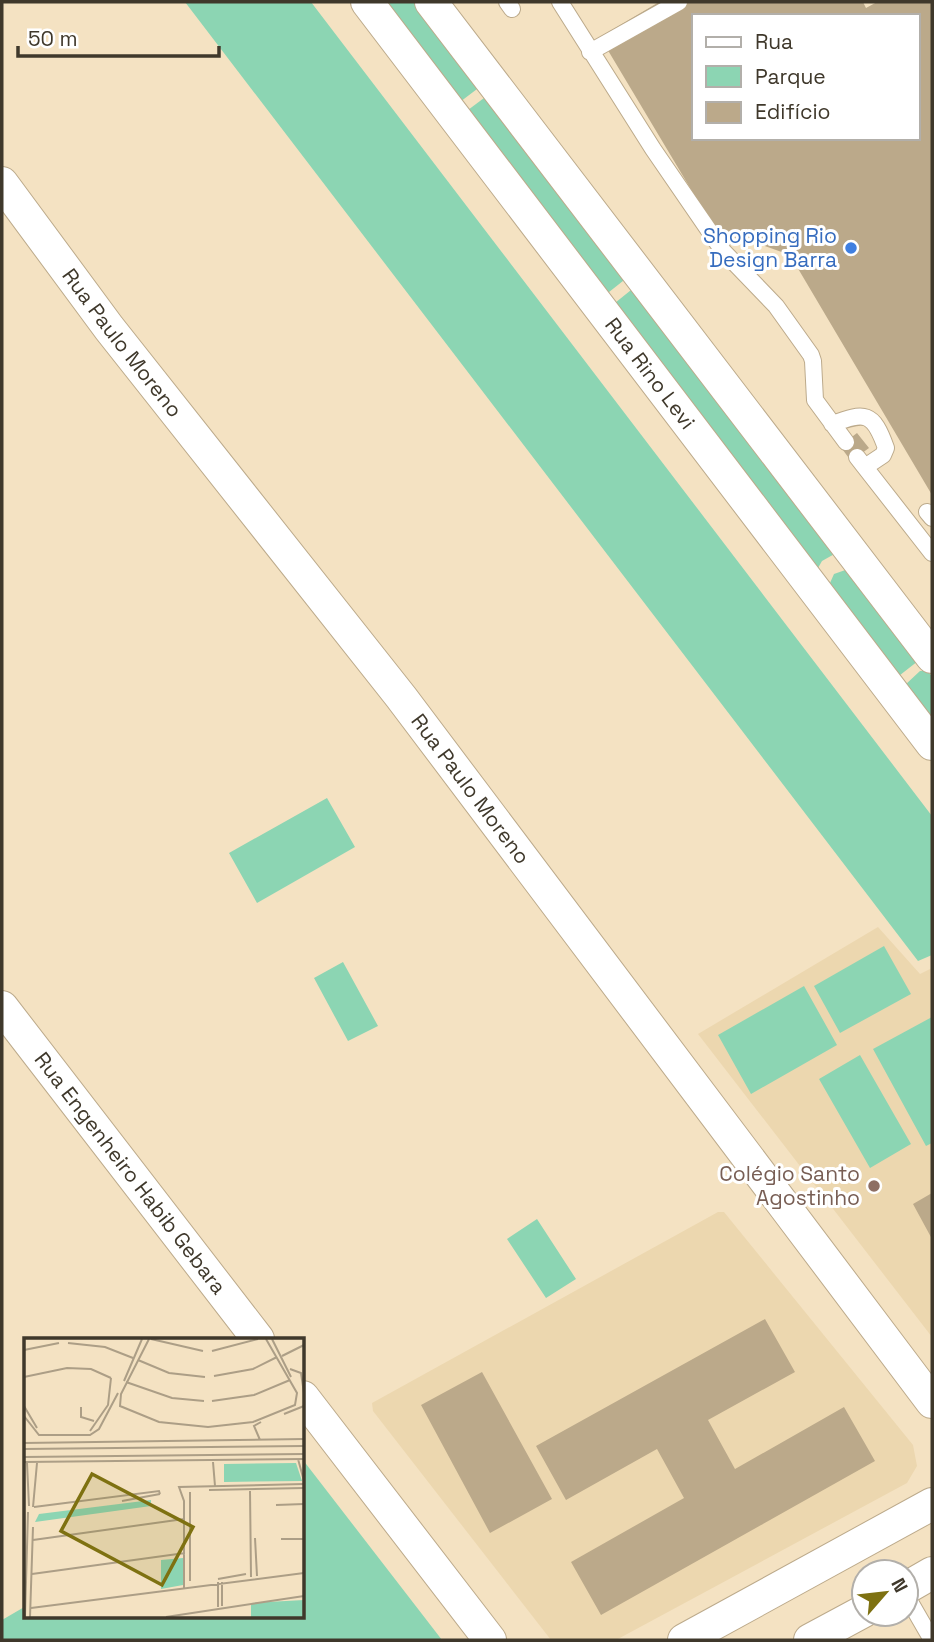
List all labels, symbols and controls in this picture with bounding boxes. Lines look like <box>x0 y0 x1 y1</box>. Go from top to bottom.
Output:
scale bar <box>18 14 219 58</box>
legend <box>692 14 920 140</box>
text: 50 m <box>28 25 78 52</box>
text: Rua <box>755 28 793 55</box>
text: Parque <box>755 63 826 90</box>
text: Edifício <box>755 98 831 125</box>
place label: Shopping Rio Design Barra <box>703 222 837 273</box>
marker: Shopping Rio Design Barra <box>843 240 859 256</box>
street label: Rua Paulo Moreno <box>56 263 188 423</box>
street label: Rua Rino Levi <box>599 312 701 434</box>
street label: Rua Paulo Moreno <box>405 708 536 869</box>
street label: Rua Engenheiro Habib Gebara <box>29 1047 232 1299</box>
place label: Colégio Santo Agostinho <box>719 1160 860 1211</box>
marker: Colégio Santo Agostinho <box>866 1178 882 1194</box>
inset map <box>24 1338 304 1618</box>
north arrow <box>850 1558 920 1628</box>
text: N <box>886 1574 914 1597</box>

